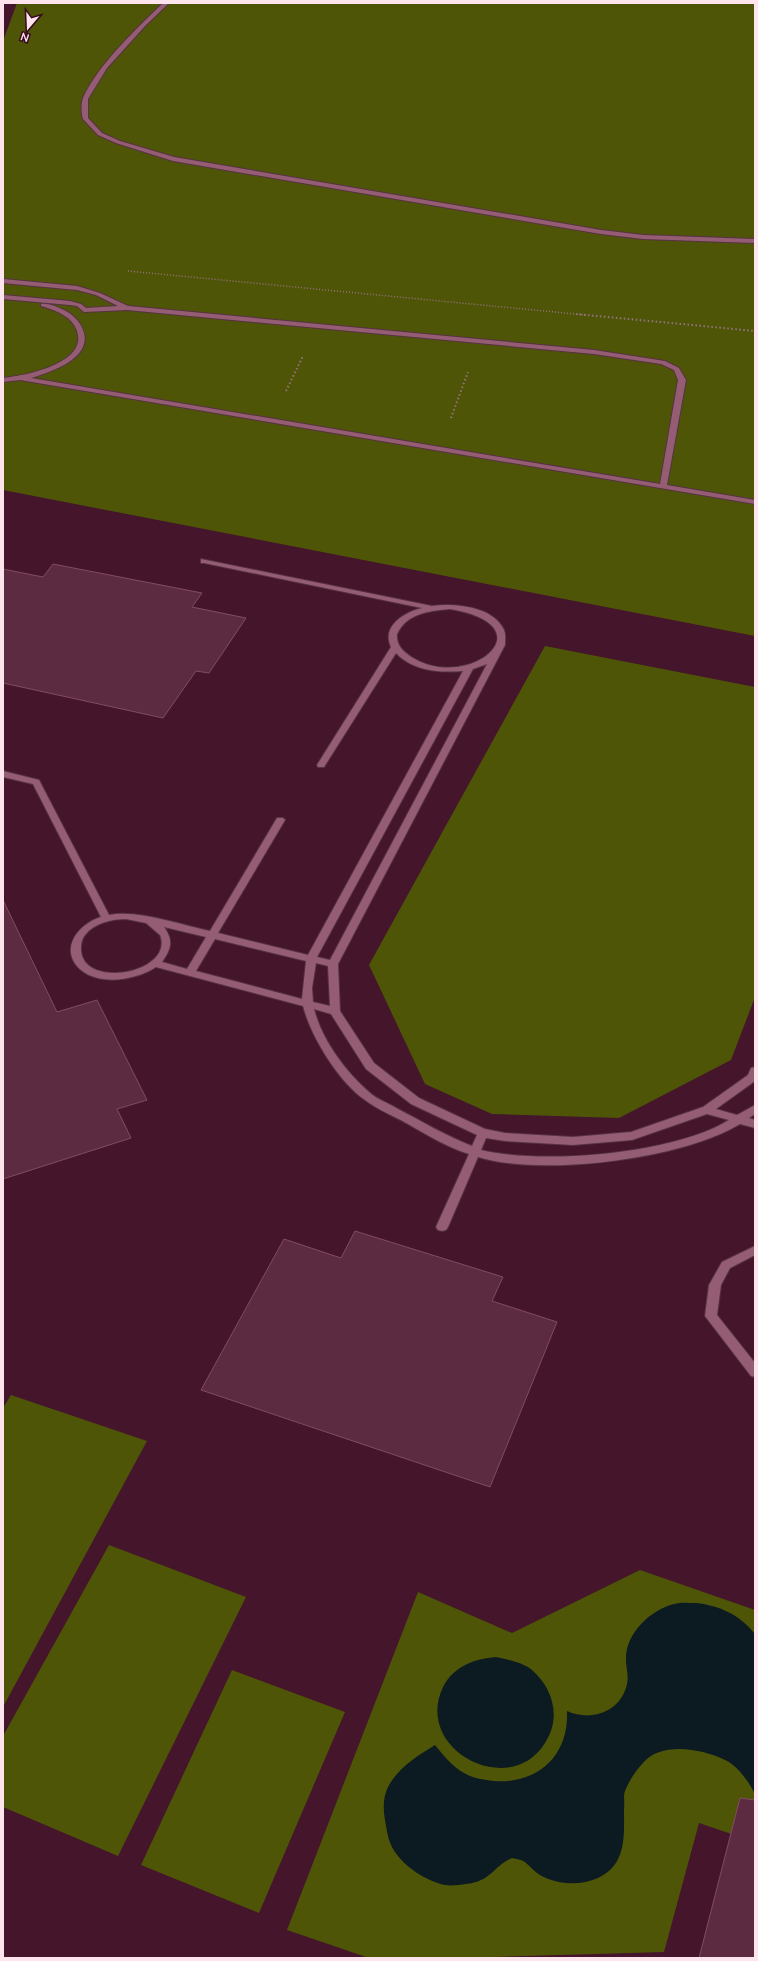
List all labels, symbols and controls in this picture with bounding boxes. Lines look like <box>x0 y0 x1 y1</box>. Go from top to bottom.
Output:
north arrow <box>8 8 48 48</box>
text: N <box>19 29 31 45</box>

